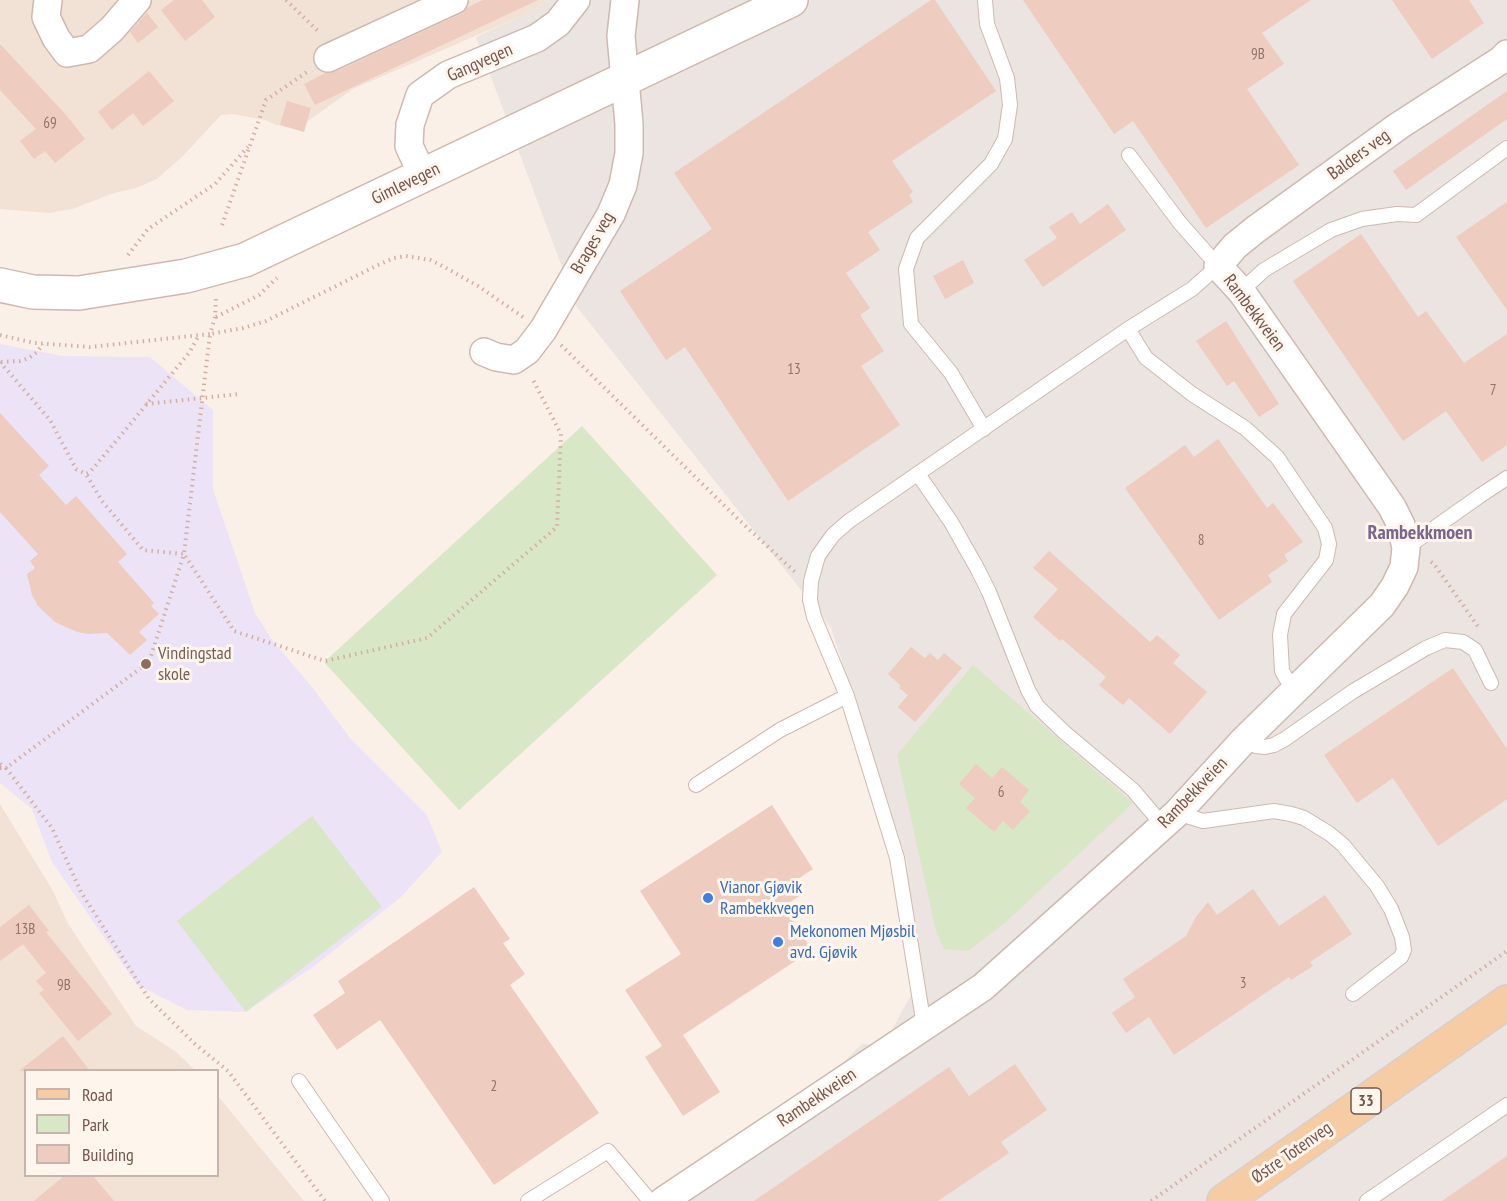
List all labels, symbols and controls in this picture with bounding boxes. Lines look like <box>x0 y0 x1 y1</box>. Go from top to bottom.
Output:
street label: Gangvegen <box>444 39 516 87</box>
house number: 9B <box>1251 46 1265 64</box>
house number: 69 <box>43 115 57 133</box>
street label: Balders veg <box>1324 125 1394 185</box>
street label: Gimlevegen <box>368 158 444 210</box>
street label: Brages veg <box>567 208 619 278</box>
street label: Rambekkveien <box>1218 270 1290 356</box>
house number: 13 <box>787 361 801 379</box>
house number: 7 <box>1490 382 1496 400</box>
district label: Rambekkmoen <box>1367 521 1473 545</box>
house number: 8 <box>1198 532 1204 550</box>
place label: Vindingstad skole <box>158 643 232 686</box>
marker: Vindingstad skole <box>139 657 153 671</box>
street label: Rambekkveien <box>1154 753 1232 833</box>
house number: 6 <box>998 784 1004 802</box>
place label: Vianor Gjøvik Rambekkvegen <box>720 877 814 920</box>
marker: Vianor Gjøvik Rambekkvegen <box>701 891 715 905</box>
house number: 13B <box>15 921 35 939</box>
place label: Mekonomen Mjøsbil avd. Gjøvik <box>790 921 915 964</box>
marker: Mekonomen Mjøsbil avd. Gjøvik <box>771 935 785 949</box>
house number: 3 <box>1240 975 1246 993</box>
house number: 9B <box>57 977 71 995</box>
street label: Rambekkveien <box>773 1064 861 1132</box>
legend <box>24 1069 219 1177</box>
house number: 2 <box>491 1078 497 1096</box>
text: Road <box>82 1083 113 1106</box>
road number: 33 <box>1351 1088 1381 1114</box>
text: Park <box>82 1113 109 1136</box>
street label: Østre Totenveg <box>1248 1117 1336 1189</box>
text: Building <box>82 1143 134 1166</box>

